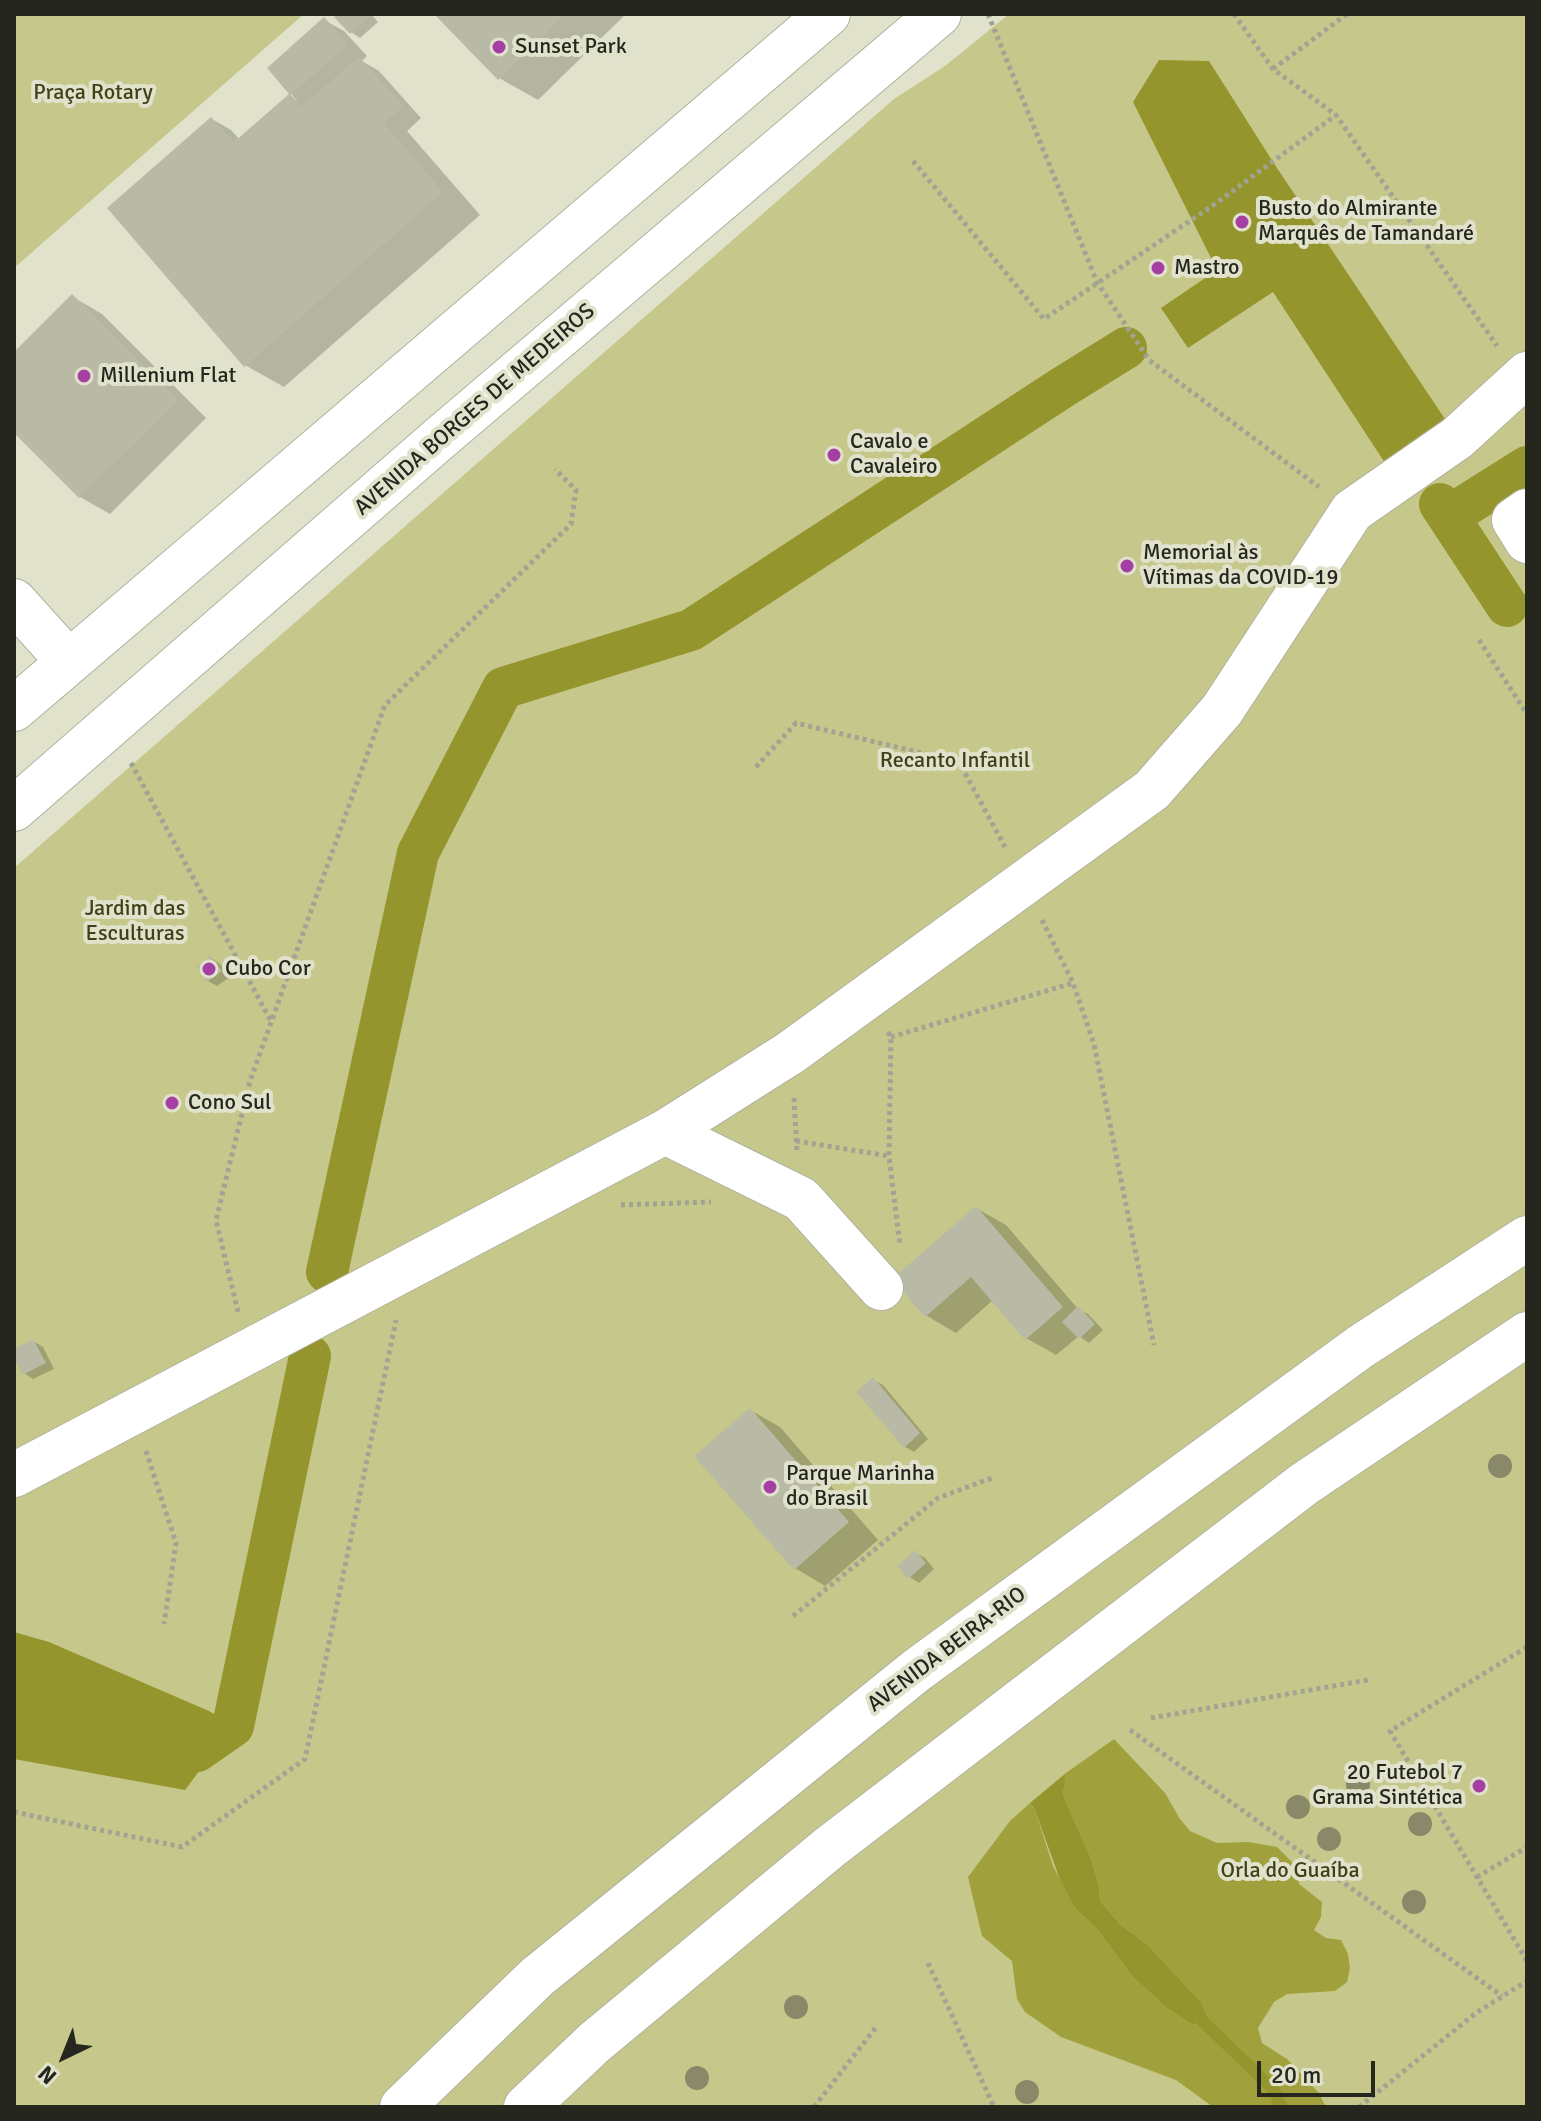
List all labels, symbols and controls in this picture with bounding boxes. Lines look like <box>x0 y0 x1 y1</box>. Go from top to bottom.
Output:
place label: Sunset Park <box>515 34 627 60</box>
marker: Sunset Park <box>490 38 508 56</box>
park label: Praça Rotary <box>33 80 153 106</box>
place label: Busto do Almirante Marquês de Tamandaré <box>1258 196 1474 248</box>
marker: Busto do Almirante Marquês de Tamandaré <box>1233 213 1251 231</box>
place label: Mastro <box>1174 255 1239 281</box>
marker: Mastro <box>1149 259 1167 277</box>
street label: AVENIDA BORGES DE MEDEIROS <box>349 298 601 522</box>
place label: Millenium Flat <box>100 363 236 389</box>
marker: Millenium Flat <box>75 367 93 385</box>
place label: Cavalo e Cavaleiro <box>850 429 937 480</box>
marker: Cavalo e Cavaleiro <box>825 446 843 464</box>
place label: Memorial às Vítimas da COVID-19 <box>1143 540 1338 592</box>
marker: Memorial às Vítimas da COVID-19 <box>1118 557 1136 575</box>
park label: Recanto Infantil <box>880 748 1030 774</box>
park label: Jardim das Esculturas <box>85 896 185 948</box>
place label: Cubo Cor <box>225 956 311 982</box>
marker: Cubo Cor <box>200 960 218 978</box>
place label: Cono Sul <box>188 1090 272 1116</box>
marker: Cono Sul <box>163 1094 181 1112</box>
place label: Parque Marinha do Brasil <box>786 1461 935 1512</box>
marker: Parque Marinha do Brasil <box>761 1478 779 1496</box>
street label: AVENIDA BEIRA-RIO <box>862 1582 1032 1718</box>
place label: 20 Futebol 7 Grama Sintética <box>1312 1760 1463 1812</box>
marker: 20 Futebol 7 Grama Sintética <box>1470 1777 1488 1795</box>
park label: Orla do Guaíba <box>1220 1858 1360 1884</box>
north arrow <box>24 2017 104 2097</box>
scale bar <box>1261 2045 1379 2095</box>
text: N <box>32 2060 62 2090</box>
text: 20 m <box>1271 2060 1321 2090</box>

